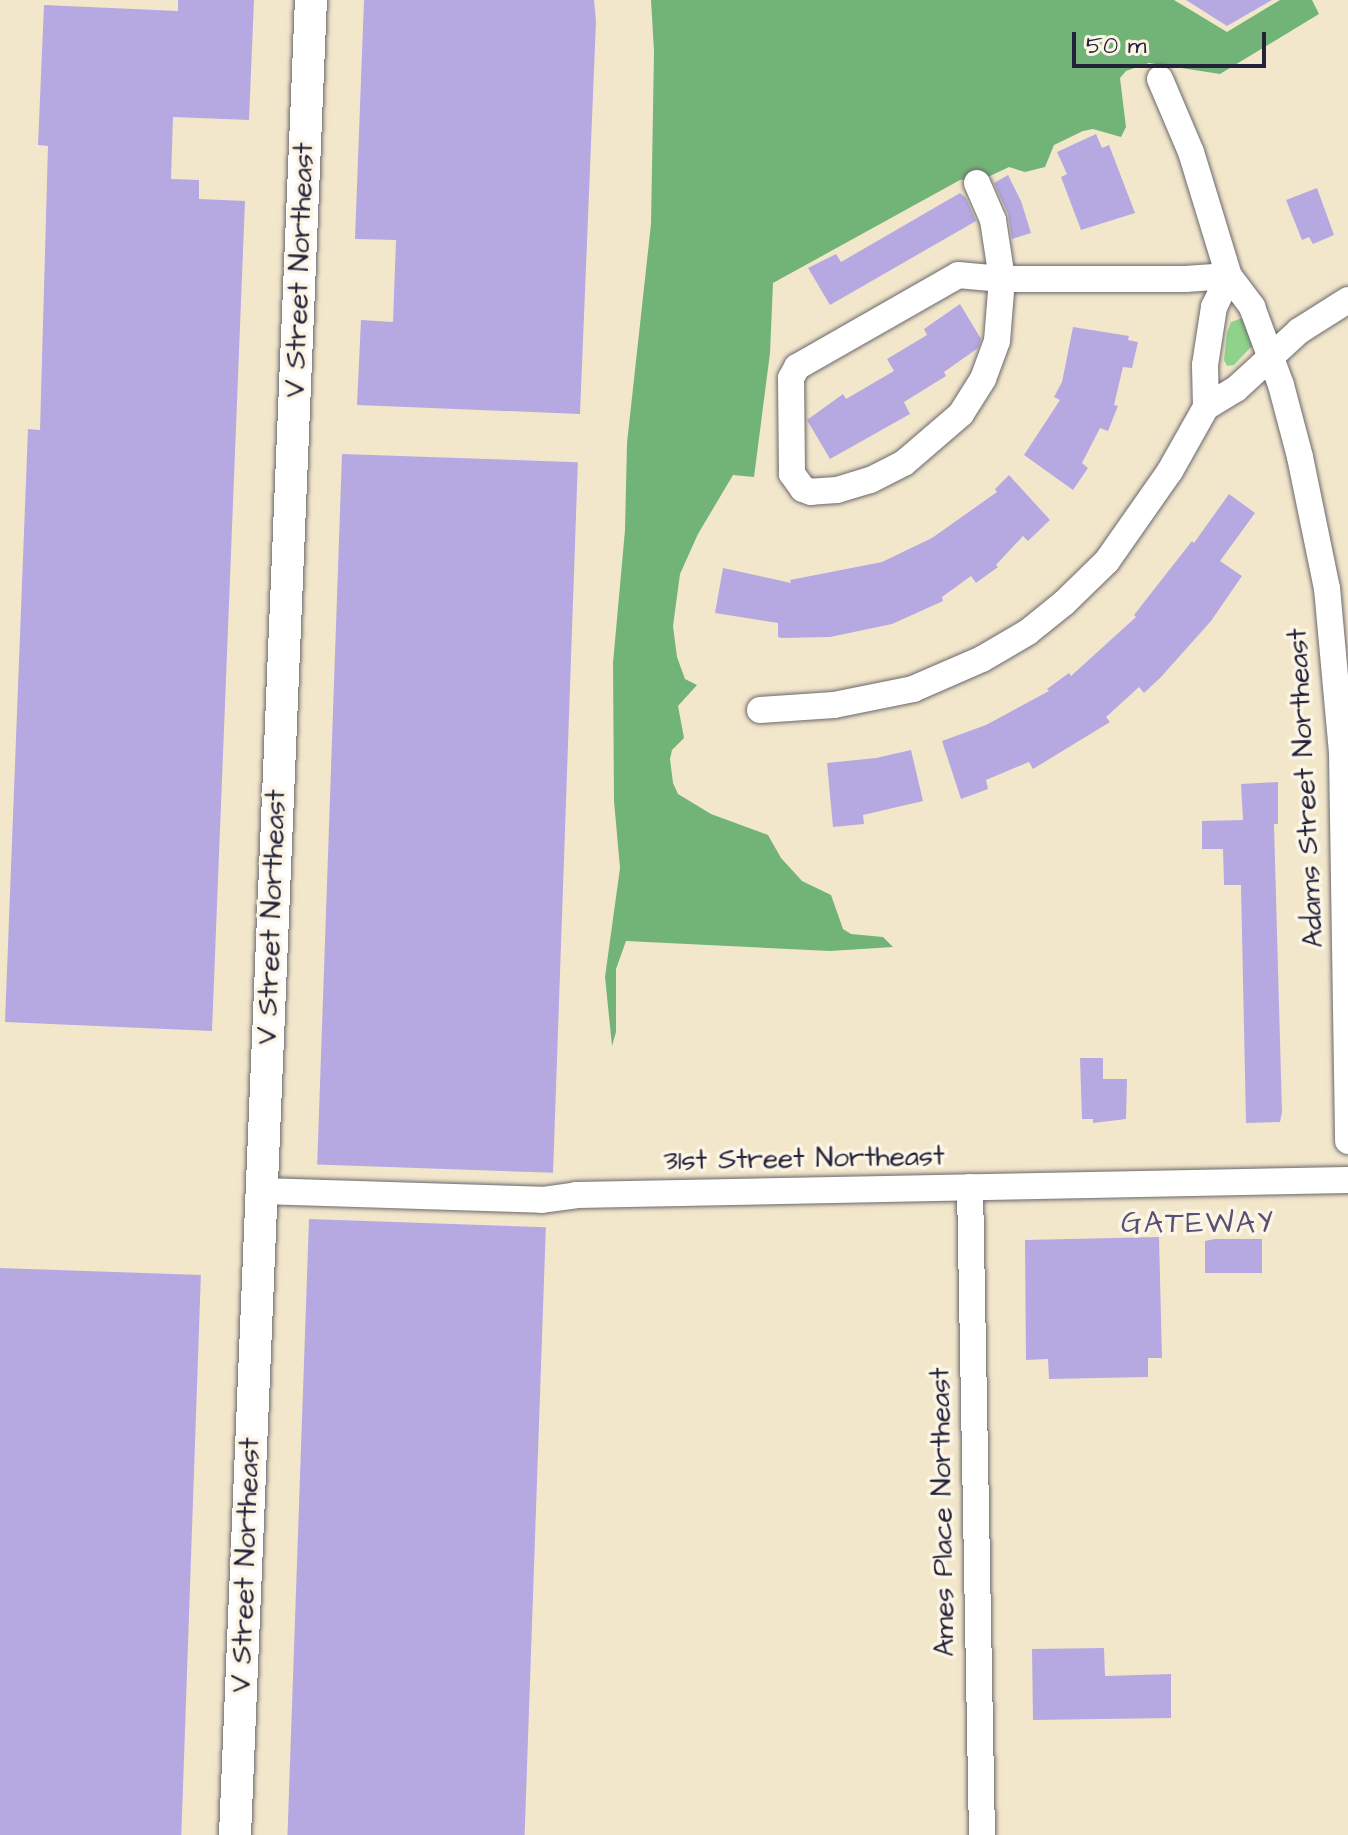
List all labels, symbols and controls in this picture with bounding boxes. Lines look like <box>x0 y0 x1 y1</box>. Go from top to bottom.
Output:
scale bar <box>1076 16 1270 66</box>
text: 50 m <box>1086 29 1146 63</box>
street label: V Street Northeast <box>279 142 321 398</box>
street label: Adams Street Northeast <box>1281 627 1331 949</box>
street label: V Street Northeast <box>251 789 293 1045</box>
street label: 31st Street Northeast <box>663 1140 945 1178</box>
district label: GATEWAY <box>1121 1205 1275 1241</box>
street label: Ames Place Northeast <box>924 1367 962 1657</box>
street label: V Street Northeast <box>225 1437 267 1693</box>

